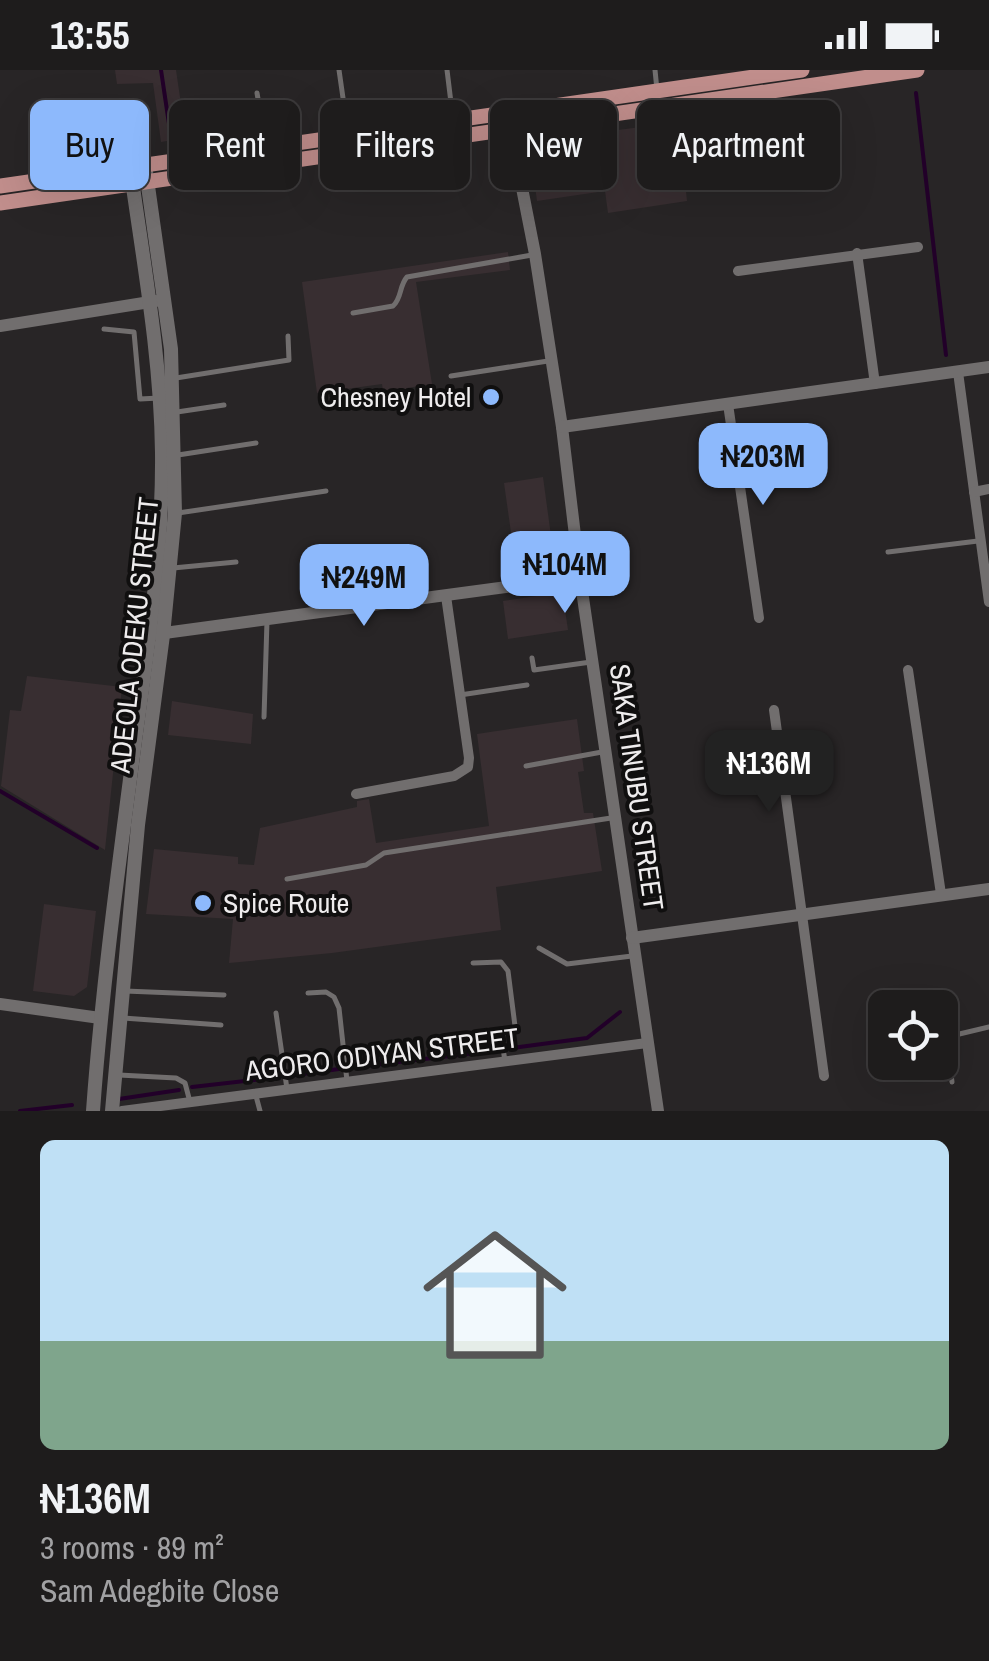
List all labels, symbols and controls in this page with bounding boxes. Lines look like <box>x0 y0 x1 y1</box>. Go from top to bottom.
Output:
text: 13:55 <box>50 10 130 61</box>
chip: Buy <box>30 100 149 190</box>
chip: Rent <box>169 100 300 190</box>
chip: Filters <box>320 100 470 190</box>
chip: New <box>490 100 617 190</box>
chip: Apartment <box>637 100 840 190</box>
place label: Chesney Hotel <box>320 378 471 416</box>
marker: Chesney Hotel <box>480 386 502 408</box>
pin: ₦203M <box>693 423 833 508</box>
text: ₦203M <box>721 434 805 477</box>
street label: ADEOLA ODEKU STREET <box>101 495 167 776</box>
pin: ₦104M <box>495 531 635 616</box>
text: ₦104M <box>523 542 607 585</box>
pin: ₦249M <box>294 544 434 629</box>
text: ₦249M <box>322 555 406 598</box>
street label: SAKA TINUBU STREET <box>601 661 673 913</box>
pin: ₦136M <box>699 730 839 815</box>
text: ₦136M <box>727 741 811 784</box>
place label: Spice Route <box>223 884 349 922</box>
marker: Spice Route <box>192 892 214 914</box>
map controls <box>868 990 958 1080</box>
button: locate <box>868 990 958 1080</box>
street label: AGORO ODIYAN STREET <box>242 1018 521 1090</box>
icon: home <box>405 1205 585 1385</box>
text: ₦136M <box>40 1470 151 1526</box>
text: 3 rooms · 89 m² <box>40 1526 224 1569</box>
text: Sam Adegbite Close <box>40 1569 279 1612</box>

